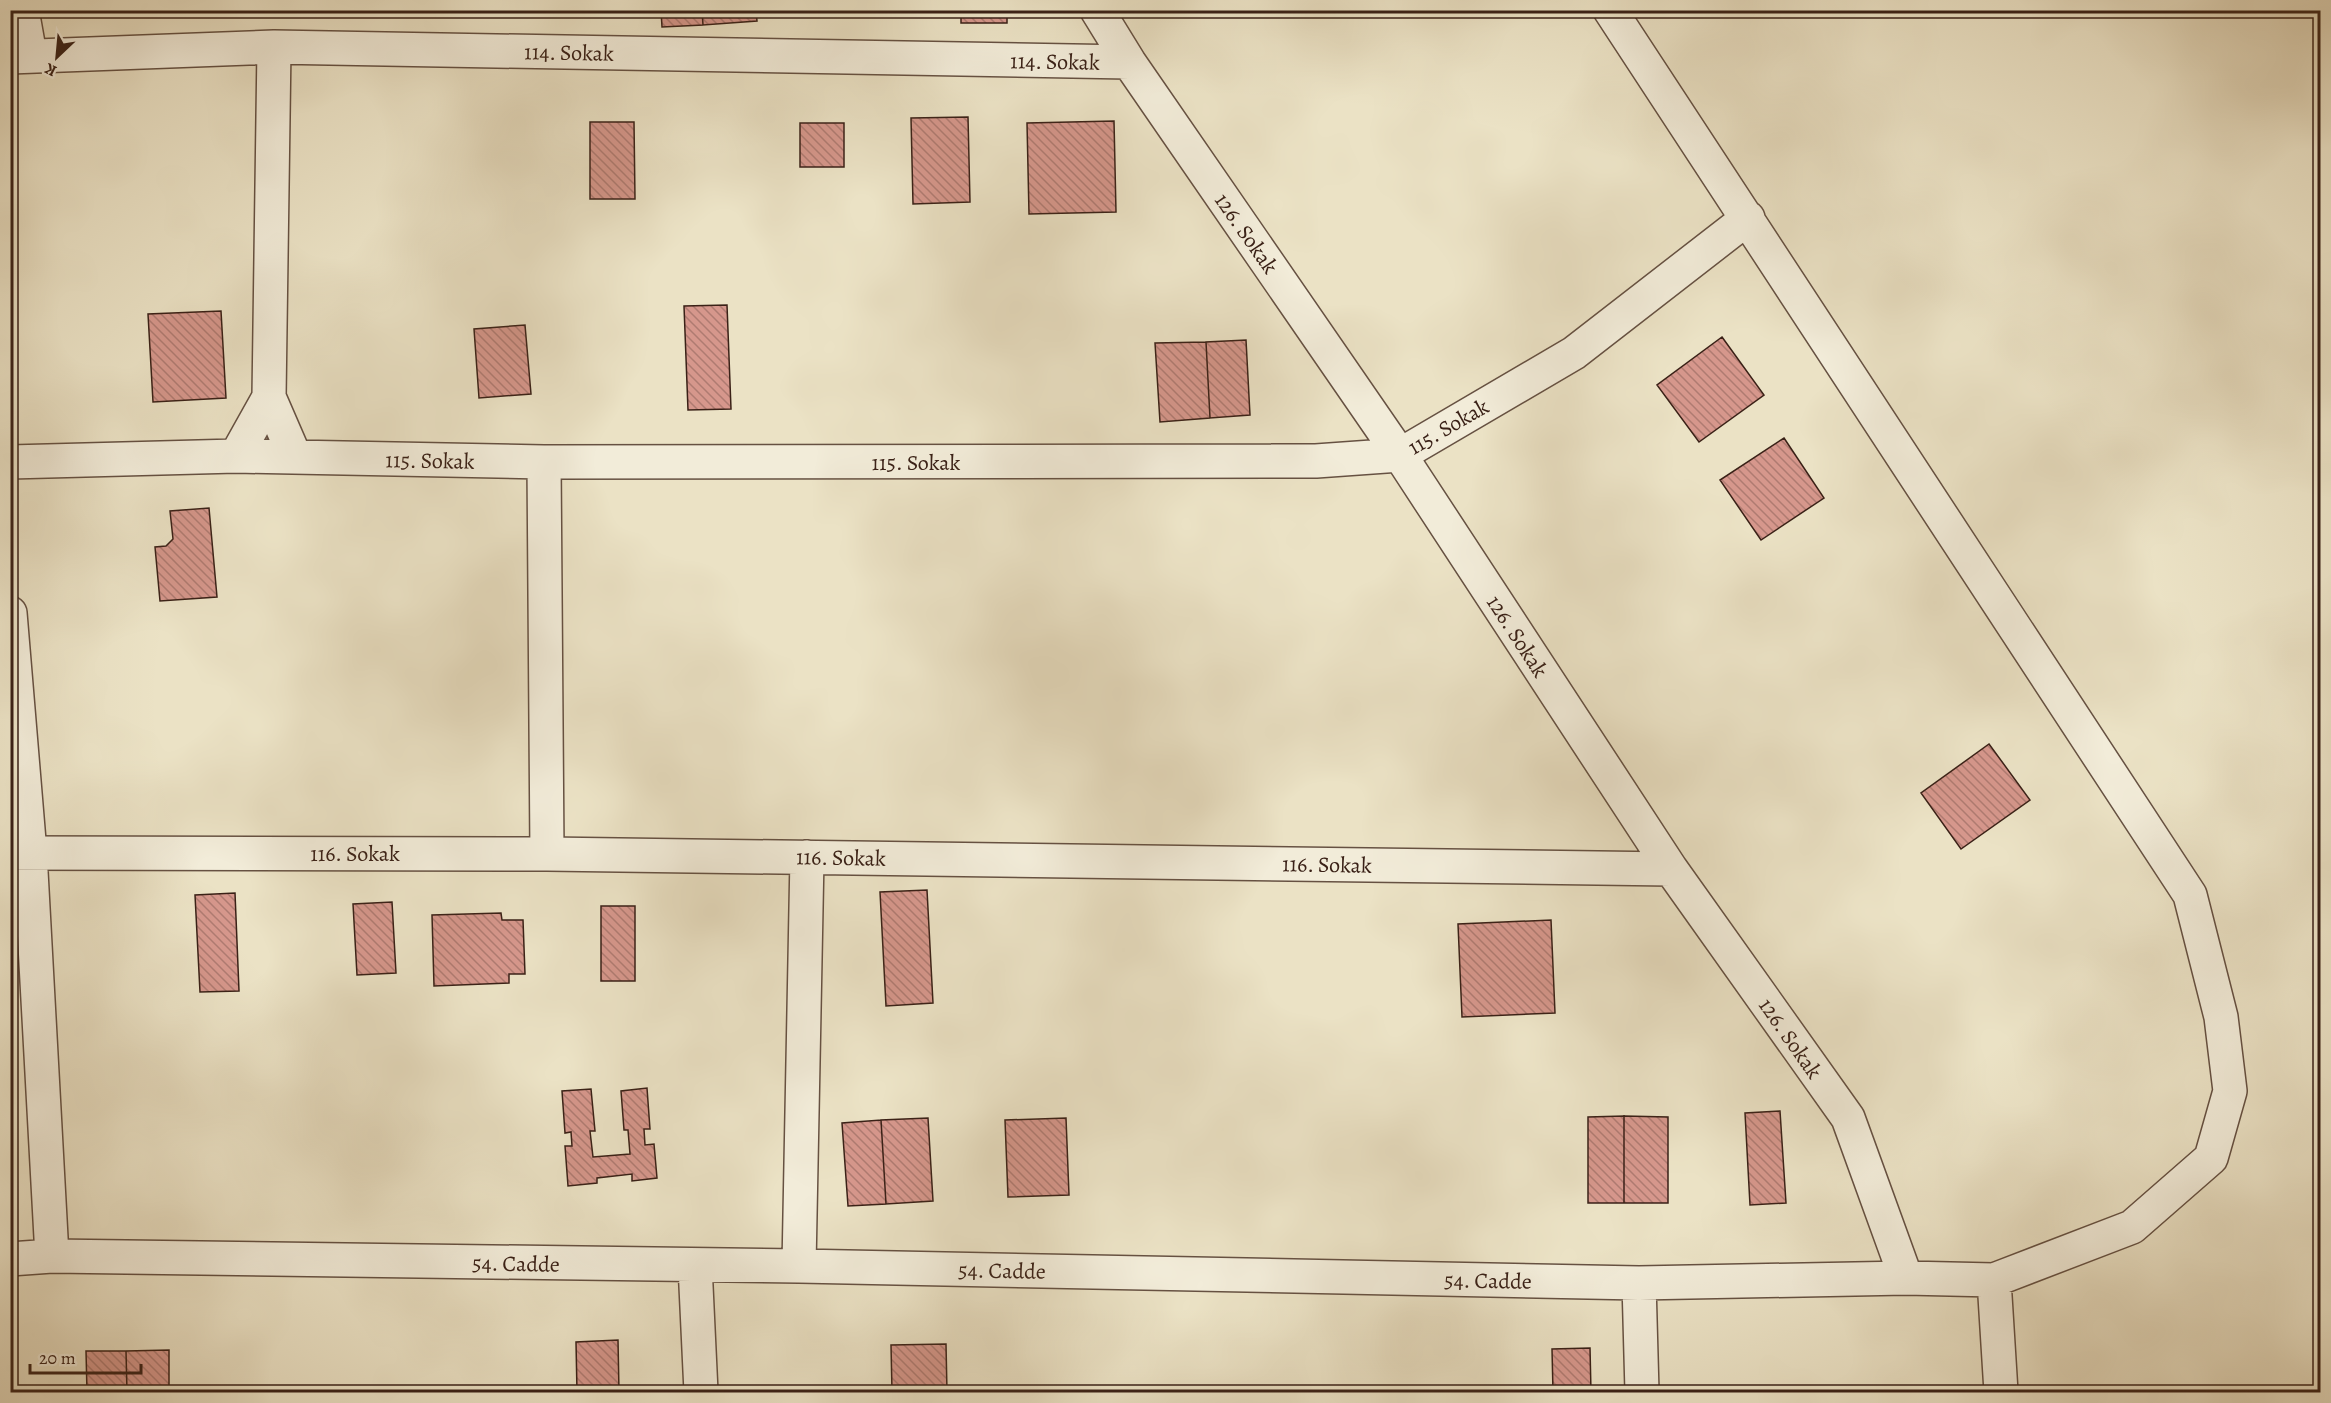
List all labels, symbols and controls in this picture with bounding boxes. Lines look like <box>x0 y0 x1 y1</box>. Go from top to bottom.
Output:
north arrow <box>27 27 87 87</box>
street label: 114. Sokak <box>524 37 614 69</box>
street label: 114. Sokak <box>1010 46 1100 78</box>
text: K <box>41 57 60 82</box>
street label: 126. Sokak <box>1207 187 1285 280</box>
street label: 115. Sokak <box>1402 392 1495 462</box>
street label: 115. Sokak <box>385 445 475 477</box>
street label: 115. Sokak <box>872 448 961 478</box>
street label: 126. Sokak <box>1479 590 1555 684</box>
street label: 116. Sokak <box>310 839 400 869</box>
street label: 116. Sokak <box>796 842 886 874</box>
street label: 116. Sokak <box>1282 849 1372 881</box>
street label: 126. Sokak <box>1751 992 1829 1085</box>
street label: 54. Cadde <box>472 1248 560 1280</box>
street label: 54. Cadde <box>958 1255 1046 1287</box>
street label: 54. Cadde <box>1444 1265 1532 1297</box>
scale bar <box>30 1337 141 1375</box>
text: 20 m <box>39 1346 76 1370</box>

